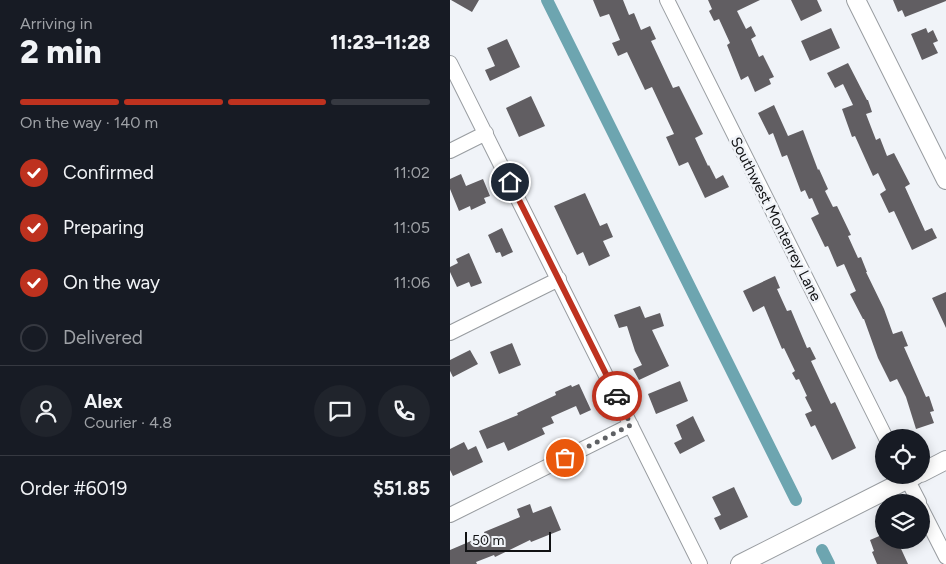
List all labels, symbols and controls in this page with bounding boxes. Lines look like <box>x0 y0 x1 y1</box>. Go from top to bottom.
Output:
text: Arriving in <box>20 14 92 33</box>
text: 11:23–11:28 <box>330 31 430 54</box>
text: 2 min <box>20 33 102 71</box>
text: On the way · 140 m <box>20 113 158 132</box>
street label: Southwest Monterrey Lane <box>727 134 825 304</box>
icon: check <box>20 159 48 187</box>
text: Confirmed <box>63 161 154 184</box>
pin <box>489 161 531 203</box>
text: 11:02 <box>394 163 430 182</box>
icon: home <box>496 168 524 196</box>
icon: check <box>20 214 48 242</box>
text: Preparing <box>63 216 144 239</box>
text: 11:05 <box>393 218 430 237</box>
icon: check <box>20 269 48 297</box>
text: On the way <box>63 271 160 294</box>
text: 11:06 <box>393 273 430 292</box>
text: Delivered <box>63 326 143 349</box>
courier <box>592 371 642 421</box>
icon: car <box>603 382 631 410</box>
button: person <box>20 385 72 437</box>
button: chat <box>314 385 366 437</box>
button: phone <box>378 385 430 437</box>
text: Alex <box>84 390 123 413</box>
text: Courier · 4.8 <box>84 413 172 432</box>
map controls <box>875 429 930 549</box>
button: locate <box>875 429 930 484</box>
pin <box>544 437 586 479</box>
icon: bag <box>551 444 579 472</box>
text: Order #6019 <box>20 477 127 500</box>
text: $51.85 <box>373 477 430 500</box>
button: layers <box>875 494 930 549</box>
scale bar <box>465 529 551 552</box>
text: 50 m <box>472 532 504 549</box>

